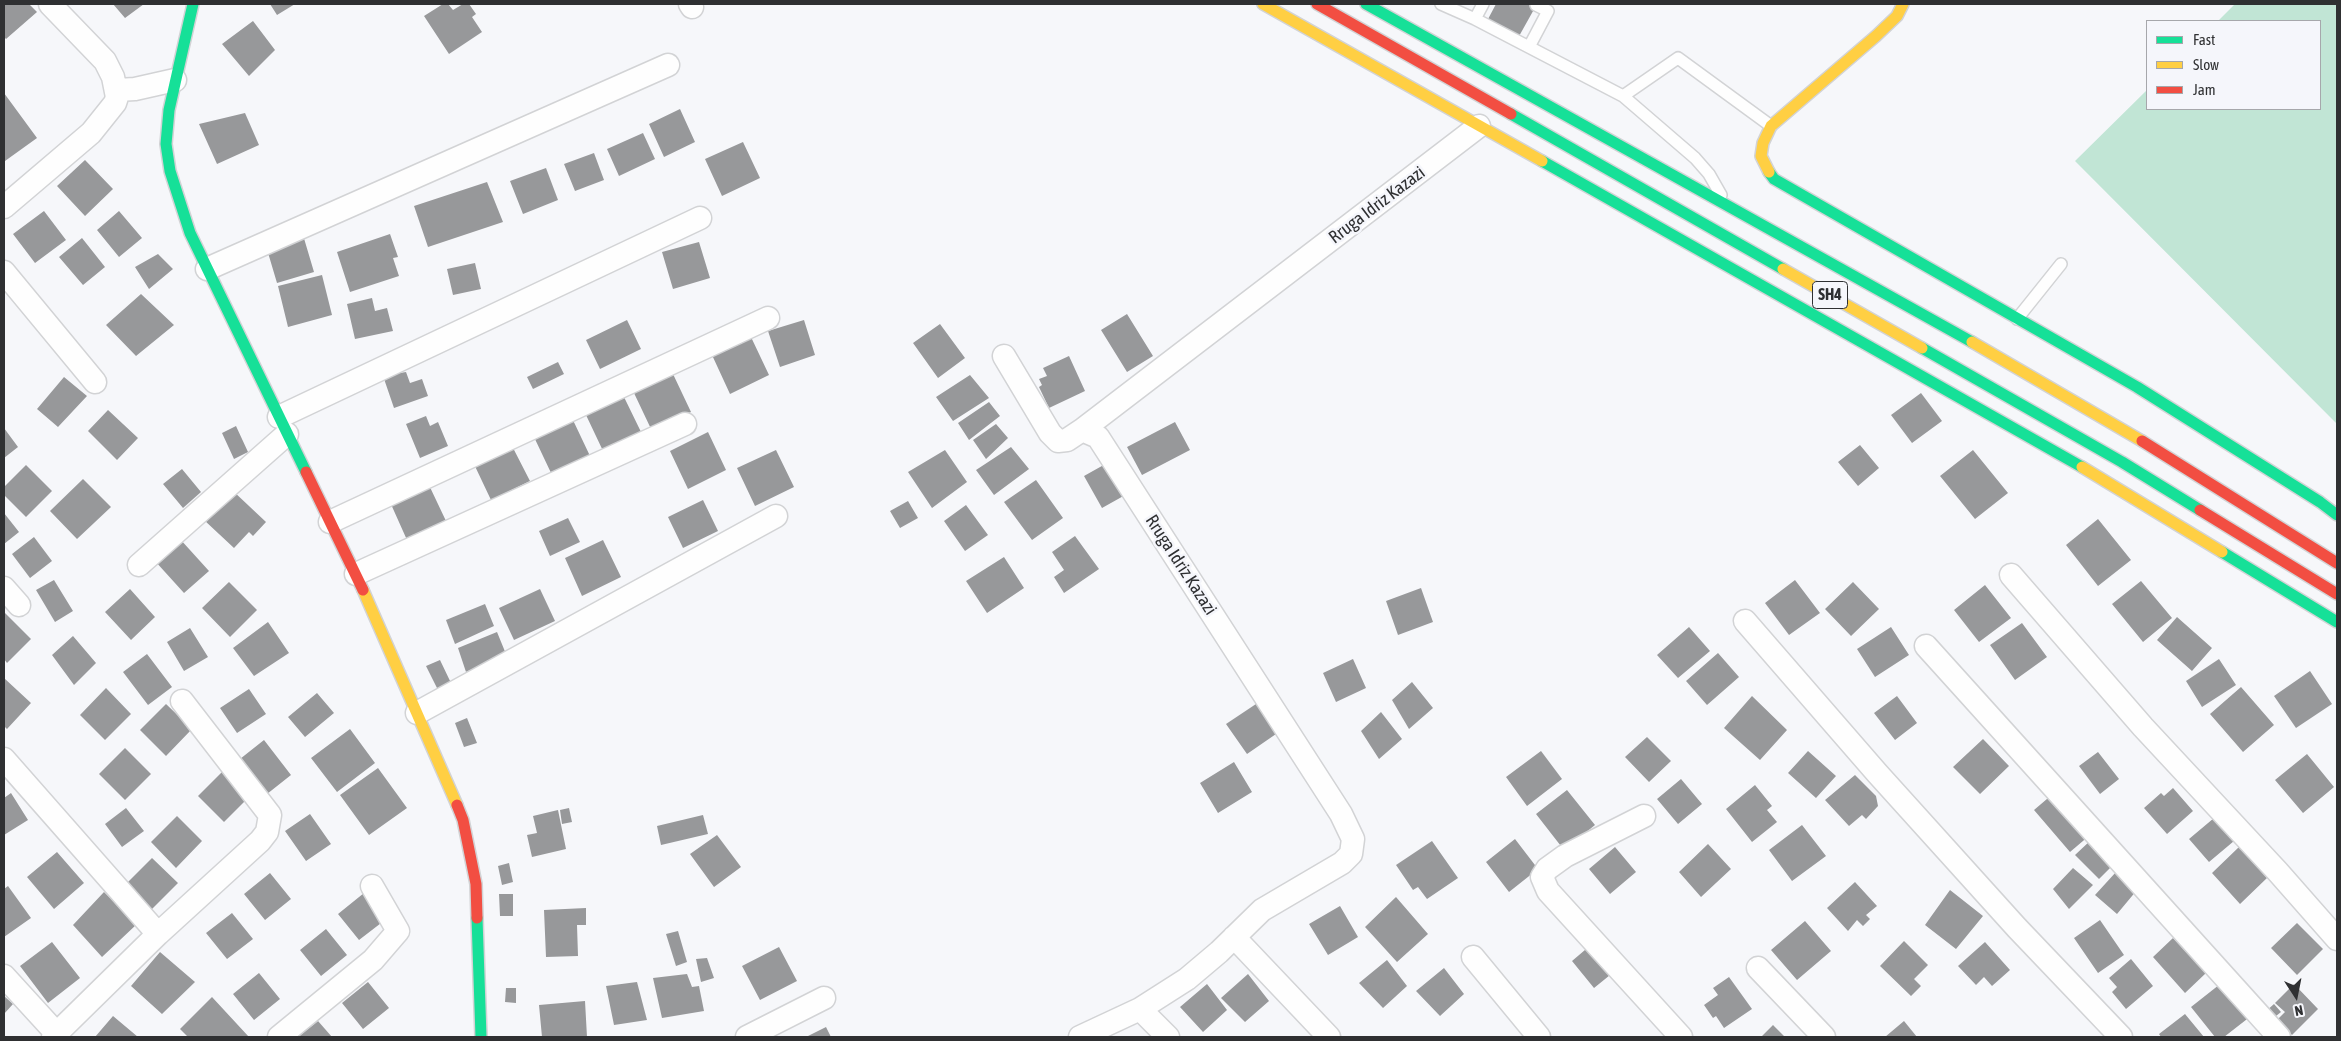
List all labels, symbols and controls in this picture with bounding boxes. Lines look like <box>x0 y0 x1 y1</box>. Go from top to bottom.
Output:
legend <box>2146 20 2321 110</box>
text: Fast <box>2193 31 2215 48</box>
text: Slow <box>2193 56 2219 73</box>
text: Jam <box>2193 81 2216 98</box>
street label: Rruga Idriz Kazazi <box>1325 162 1429 248</box>
road number: SH4 <box>1812 282 1848 308</box>
street label: Rruga Idriz Kazazi <box>1141 511 1221 619</box>
north arrow <box>2271 971 2321 1021</box>
text: N <box>2293 1002 2304 1019</box>

